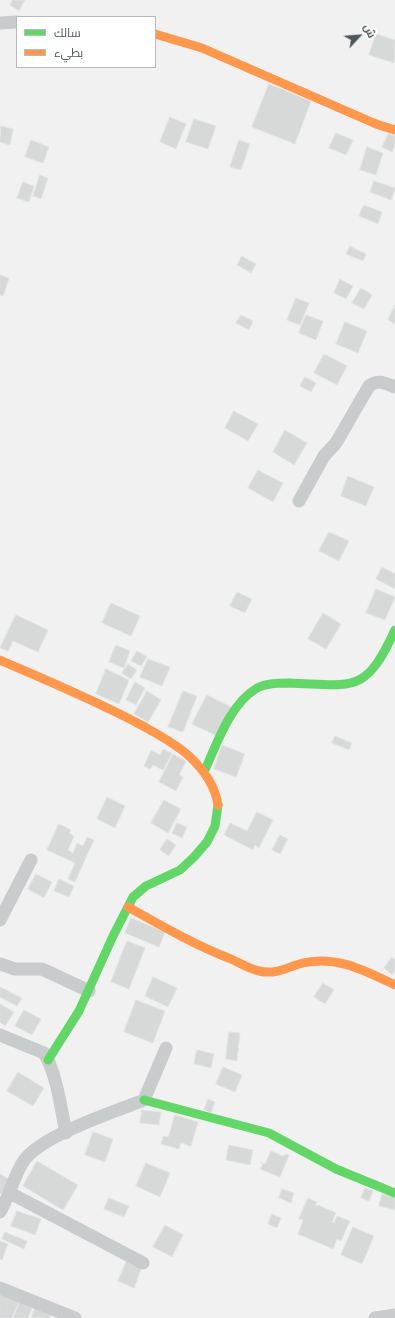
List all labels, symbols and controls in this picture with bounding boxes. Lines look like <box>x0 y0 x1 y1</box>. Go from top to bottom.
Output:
legend <box>16 16 156 68</box>
north arrow <box>339 16 379 56</box>
text: ش <box>360 21 379 40</box>
text: سالك <box>54 25 81 40</box>
text: بطيء <box>54 45 83 60</box>

